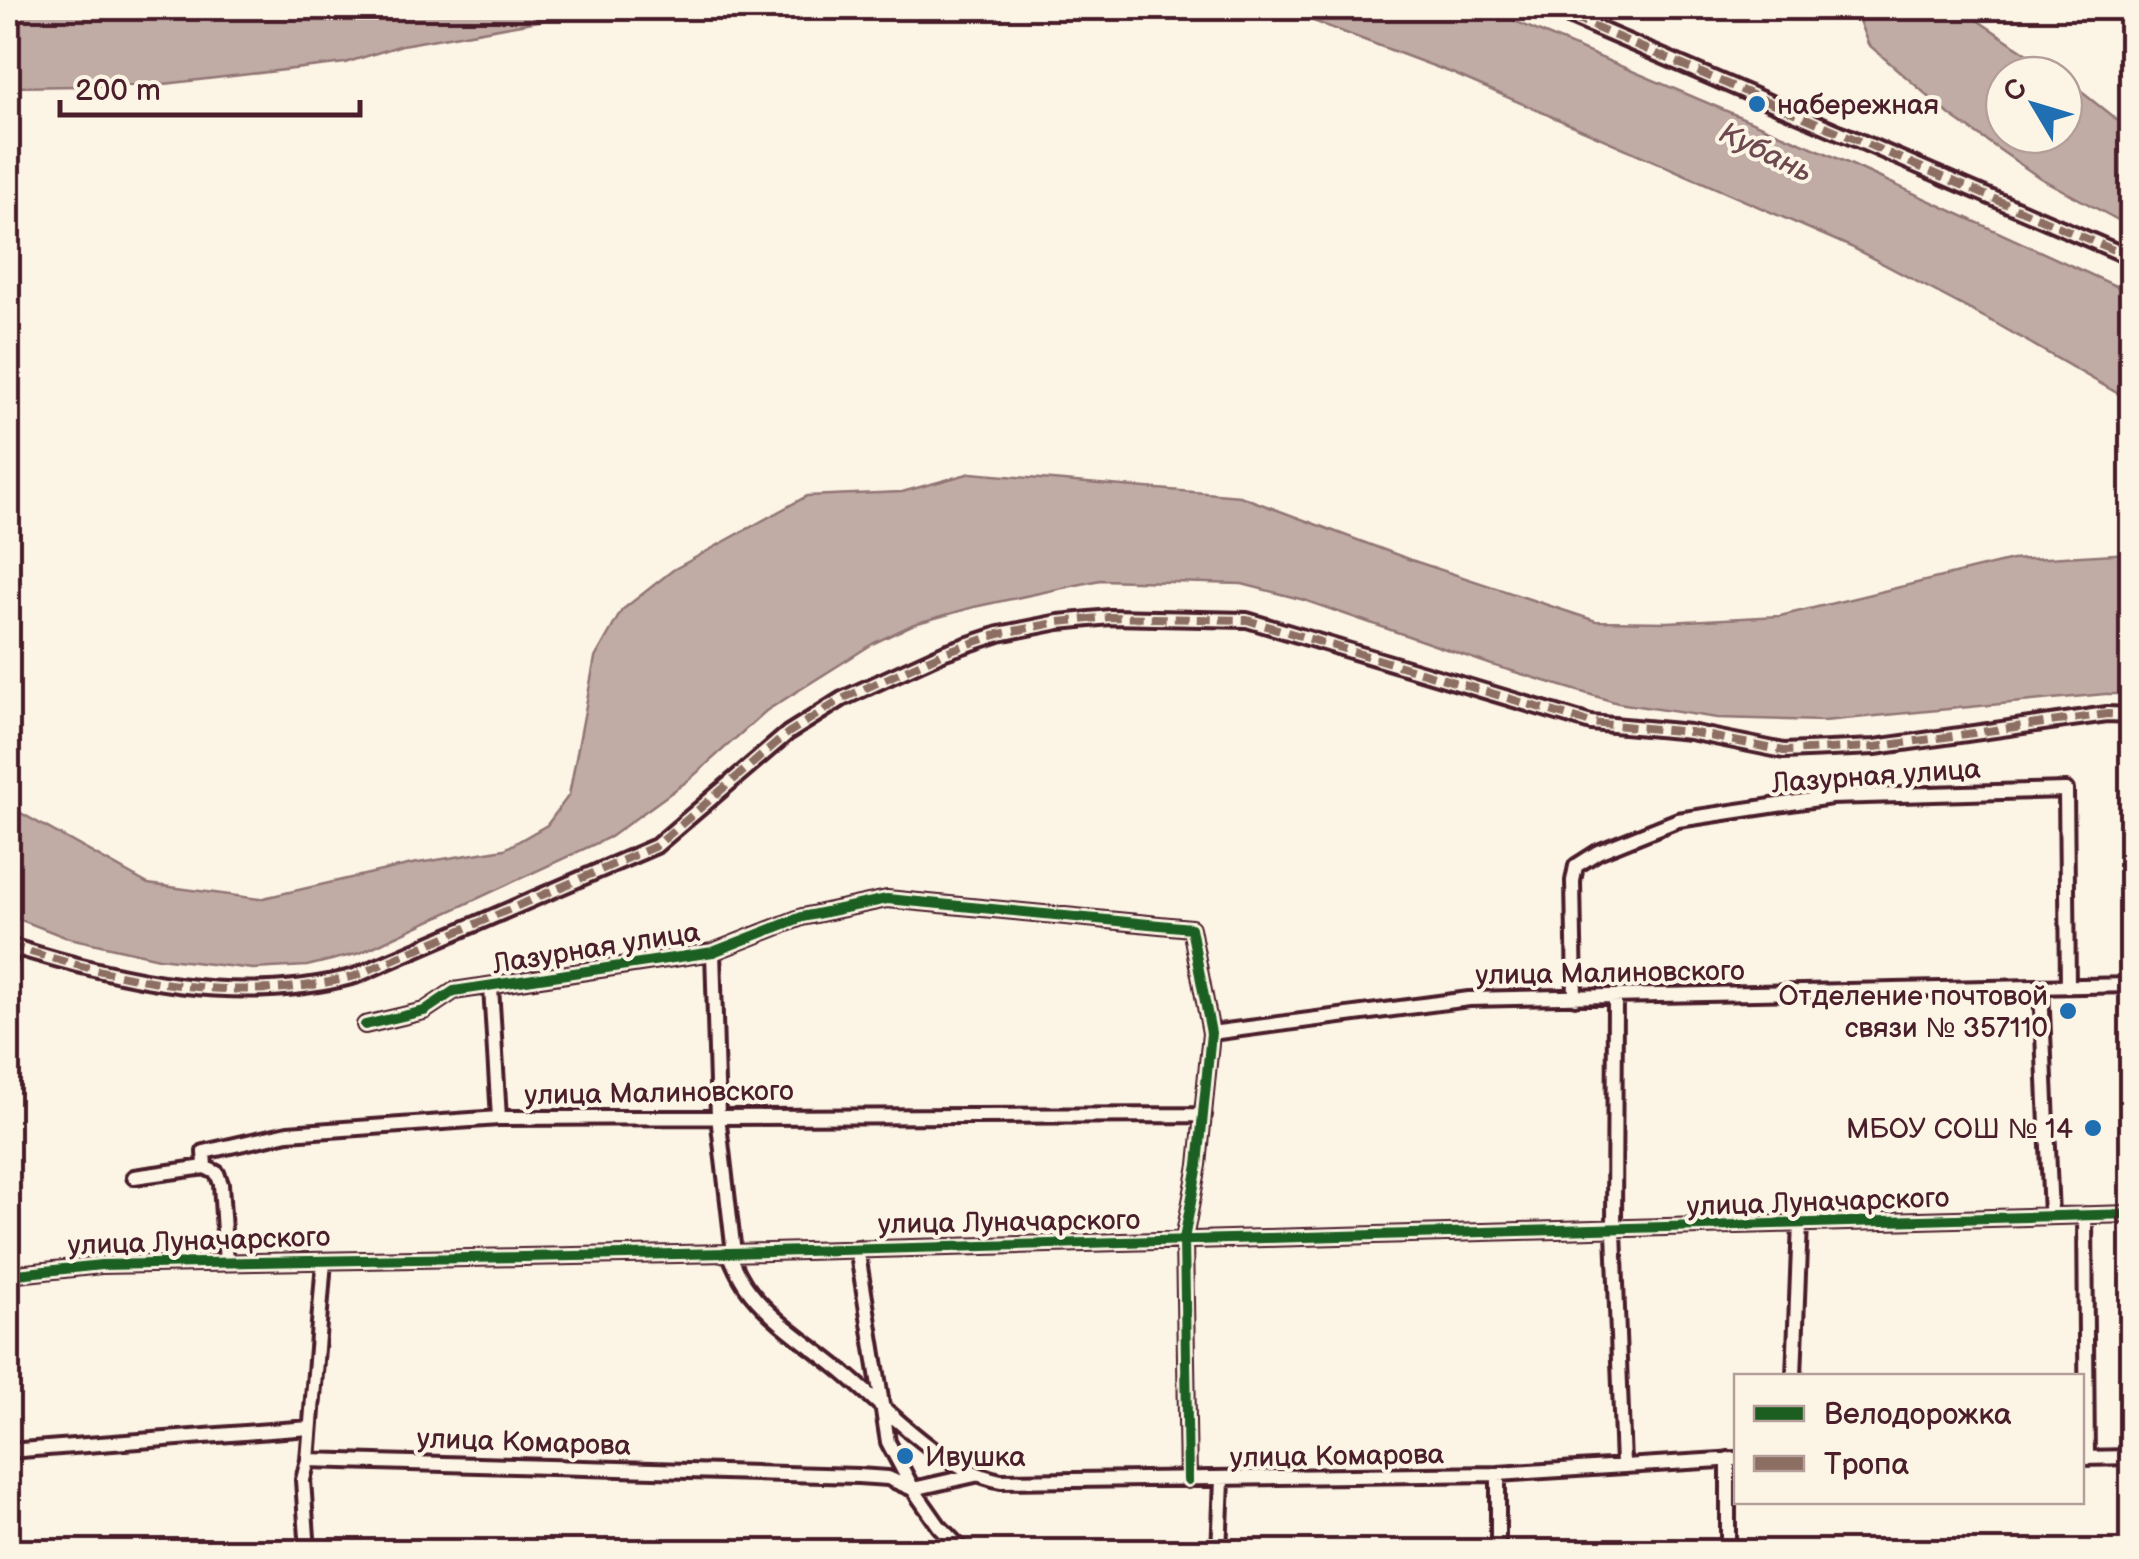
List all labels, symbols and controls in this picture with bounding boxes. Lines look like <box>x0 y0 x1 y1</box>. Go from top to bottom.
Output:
scale bar <box>60 55 360 117</box>
north arrow <box>1984 55 2084 155</box>
text: С <box>1996 72 2035 108</box>
text: 200 m <box>75 73 161 109</box>
place label: набережная <box>1777 89 1939 122</box>
marker: набережная <box>1746 93 1768 115</box>
water label: Кубань <box>1713 115 1818 191</box>
street label: Лазурная улица <box>1769 753 1982 800</box>
street label: Лазурная улица <box>489 916 703 981</box>
street label: улица Малиновского <box>1475 955 1745 992</box>
place label: Отделение почтовой связи № 357110 <box>1778 980 2048 1045</box>
marker: Отделение почтовой связи № 357110 <box>2057 1000 2079 1022</box>
street label: улица Малиновского <box>524 1075 794 1112</box>
place label: МБОУ СОШ № 14 <box>1846 1113 2073 1146</box>
marker: МБОУ СОШ № 14 <box>2082 1117 2104 1139</box>
street label: улица Луначарского <box>1686 1181 1950 1224</box>
street label: улица Луначарского <box>877 1204 1141 1241</box>
street label: улица Луначарского <box>67 1220 331 1263</box>
legend <box>1734 1374 2084 1504</box>
text: Велодорожка <box>1824 1397 2012 1433</box>
street label: улица Комарова <box>416 1422 632 1463</box>
street label: улица Комарова <box>1230 1438 1445 1475</box>
place label: Ивушка <box>925 1441 1026 1474</box>
marker: Ивушка <box>894 1445 916 1467</box>
text: Тропа <box>1824 1447 1909 1483</box>

